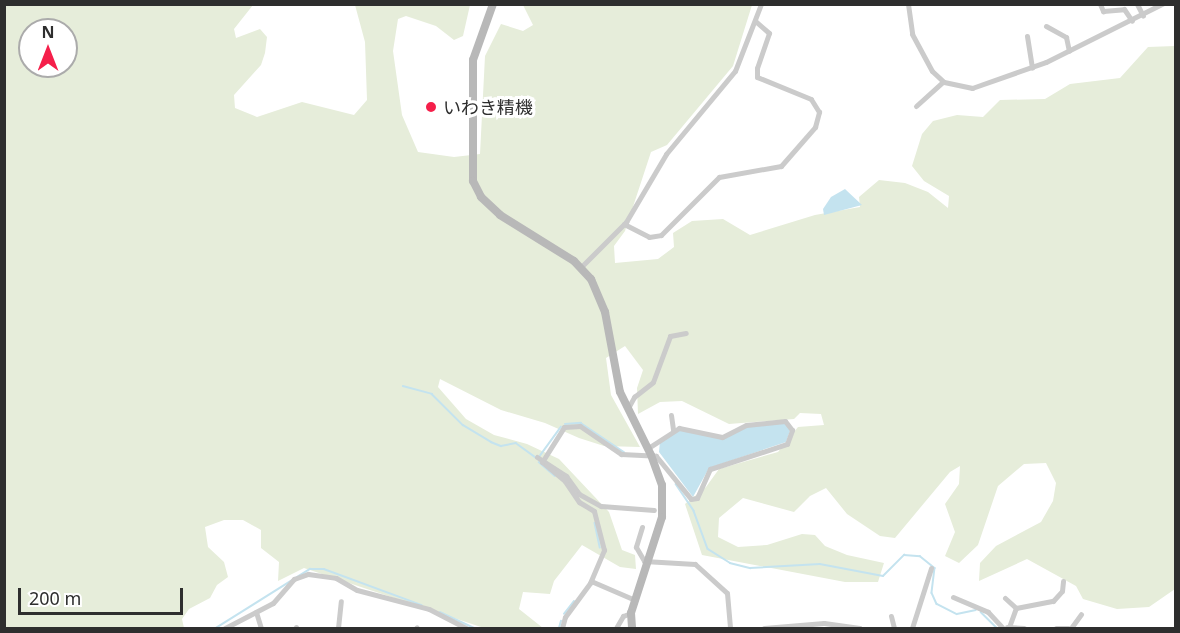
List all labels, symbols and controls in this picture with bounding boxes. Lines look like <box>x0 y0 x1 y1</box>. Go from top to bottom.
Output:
north arrow <box>18 18 78 78</box>
text: N <box>41 21 55 43</box>
place label: いわき精機 <box>443 96 533 118</box>
marker: いわき精機 <box>424 100 438 114</box>
scale bar <box>21 576 186 614</box>
text: 200 m <box>29 586 81 610</box>

